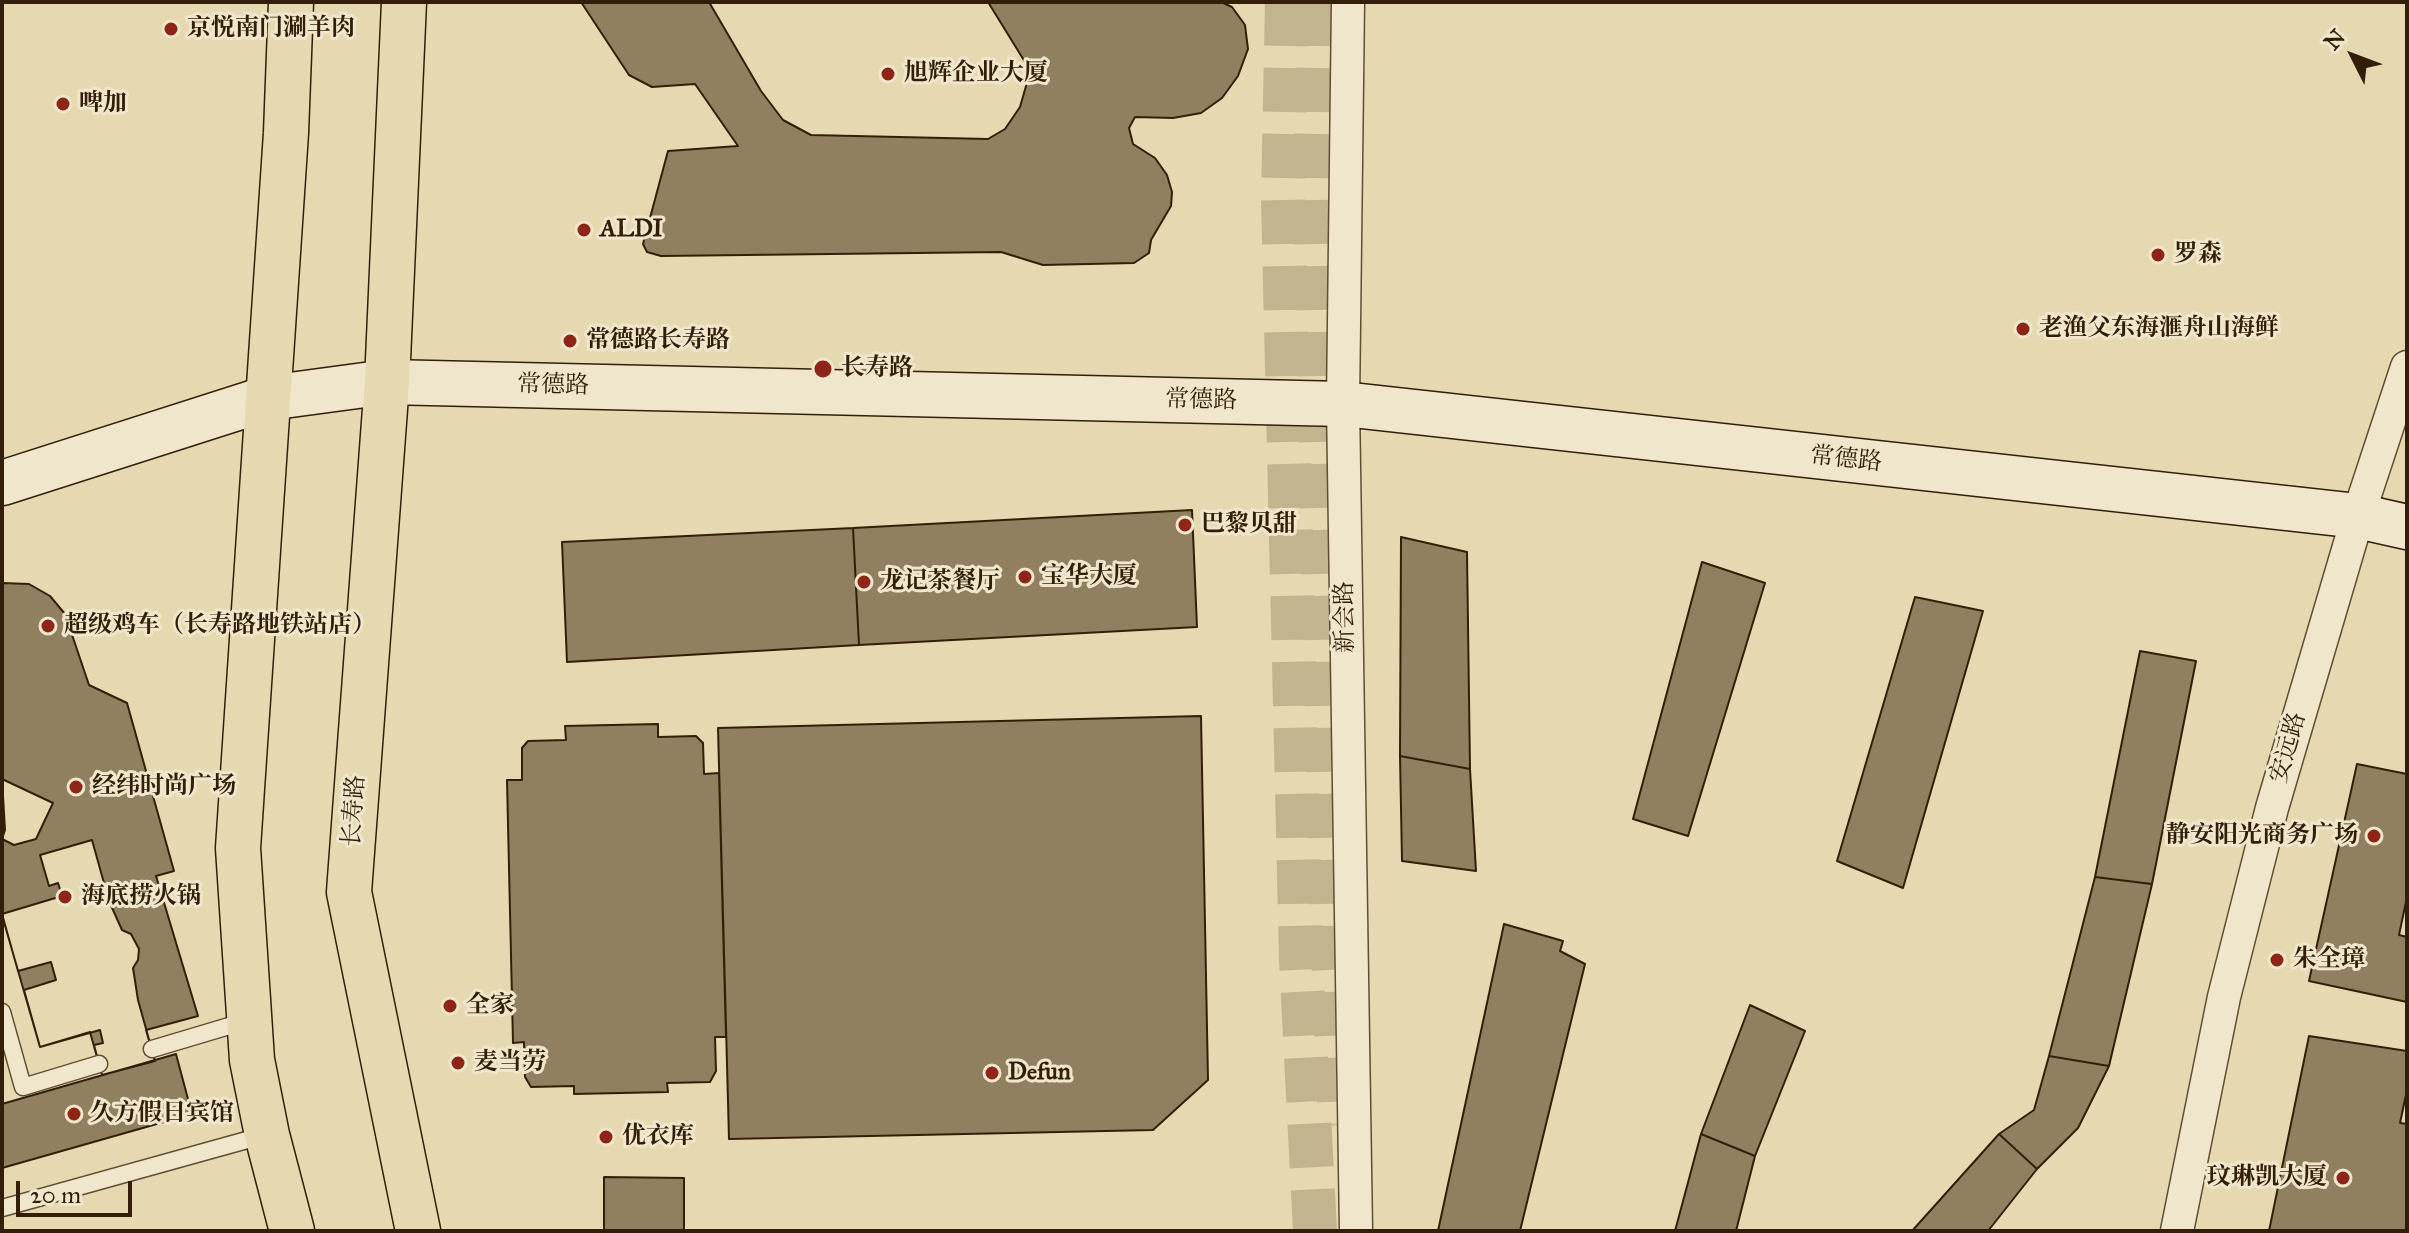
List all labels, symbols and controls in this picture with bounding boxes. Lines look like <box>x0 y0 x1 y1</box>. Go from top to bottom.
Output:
place label: 京悦南门涮羊肉 <box>187 15 355 43</box>
north arrow <box>2313 16 2393 96</box>
marker: 京悦南门涮羊肉 <box>162 20 180 38</box>
text: N <box>2319 24 2351 56</box>
place label: 旭辉企业大厦 <box>904 60 1048 88</box>
marker: 旭辉企业大厦 <box>879 65 897 83</box>
place label: 啤加 <box>79 90 127 118</box>
marker: 啤加 <box>54 95 72 113</box>
place label: ALDI <box>600 216 663 244</box>
marker: ALDI <box>575 221 593 239</box>
place label: 罗森 <box>2174 241 2222 269</box>
marker: 罗森 <box>2149 246 2167 264</box>
place label: 老渔父东海滙舟山海鲜 <box>2039 315 2279 343</box>
marker: 老渔父东海滙舟山海鲜 <box>2014 320 2032 338</box>
place label: 常德路长寿路 <box>586 327 730 355</box>
marker: 常德路长寿路 <box>561 332 579 350</box>
place label: 长寿路 <box>841 355 913 383</box>
marker: 长寿路 <box>812 358 834 380</box>
street label: 常德路 <box>517 371 589 401</box>
street label: 常德路 <box>1165 386 1237 416</box>
street label: 常德路 <box>1809 442 1883 478</box>
place label: 巴黎贝甜 <box>1201 511 1297 539</box>
marker: 巴黎贝甜 <box>1176 516 1194 534</box>
place label: 宝华大厦 <box>1041 563 1137 591</box>
place label: 龙记茶餐厅 <box>880 568 1000 596</box>
marker: 宝华大厦 <box>1016 568 1034 586</box>
marker: 龙记茶餐厅 <box>855 573 873 591</box>
street label: 新会路 <box>1331 581 1361 653</box>
place label: 超级鸡车（长寿路地铁站店） <box>64 612 376 640</box>
marker: 超级鸡车（长寿路地铁站店） <box>39 617 57 635</box>
street label: 安远路 <box>2265 709 2313 787</box>
place label: 经纬时尚广场 <box>92 773 236 801</box>
street label: 长寿路 <box>338 774 372 848</box>
marker: 经纬时尚广场 <box>67 778 85 796</box>
place label: 静安阳光商务广场 <box>2166 822 2358 850</box>
marker: 静安阳光商务广场 <box>2365 827 2383 845</box>
place label: 海底捞火锅 <box>81 883 201 911</box>
marker: 海底捞火锅 <box>56 888 74 906</box>
place label: 朱全璋 <box>2293 946 2365 974</box>
marker: 朱全璋 <box>2268 951 2286 969</box>
place label: 全家 <box>466 992 514 1020</box>
marker: 全家 <box>441 997 459 1015</box>
place label: 麦当劳 <box>474 1049 546 1077</box>
marker: 麦当劳 <box>449 1054 467 1072</box>
place label: Defun <box>1008 1059 1071 1087</box>
marker: Defun <box>983 1064 1001 1082</box>
place label: 久方假日宾馆 <box>90 1100 234 1128</box>
marker: 久方假日宾馆 <box>65 1105 83 1123</box>
place label: 优衣库 <box>622 1123 694 1151</box>
marker: 优衣库 <box>597 1128 615 1146</box>
place label: 玟琳凯大厦 <box>2207 1164 2327 1192</box>
scale bar <box>20 1165 136 1215</box>
marker: 玟琳凯大厦 <box>2334 1169 2352 1187</box>
text: 20 m <box>30 1180 81 1210</box>

